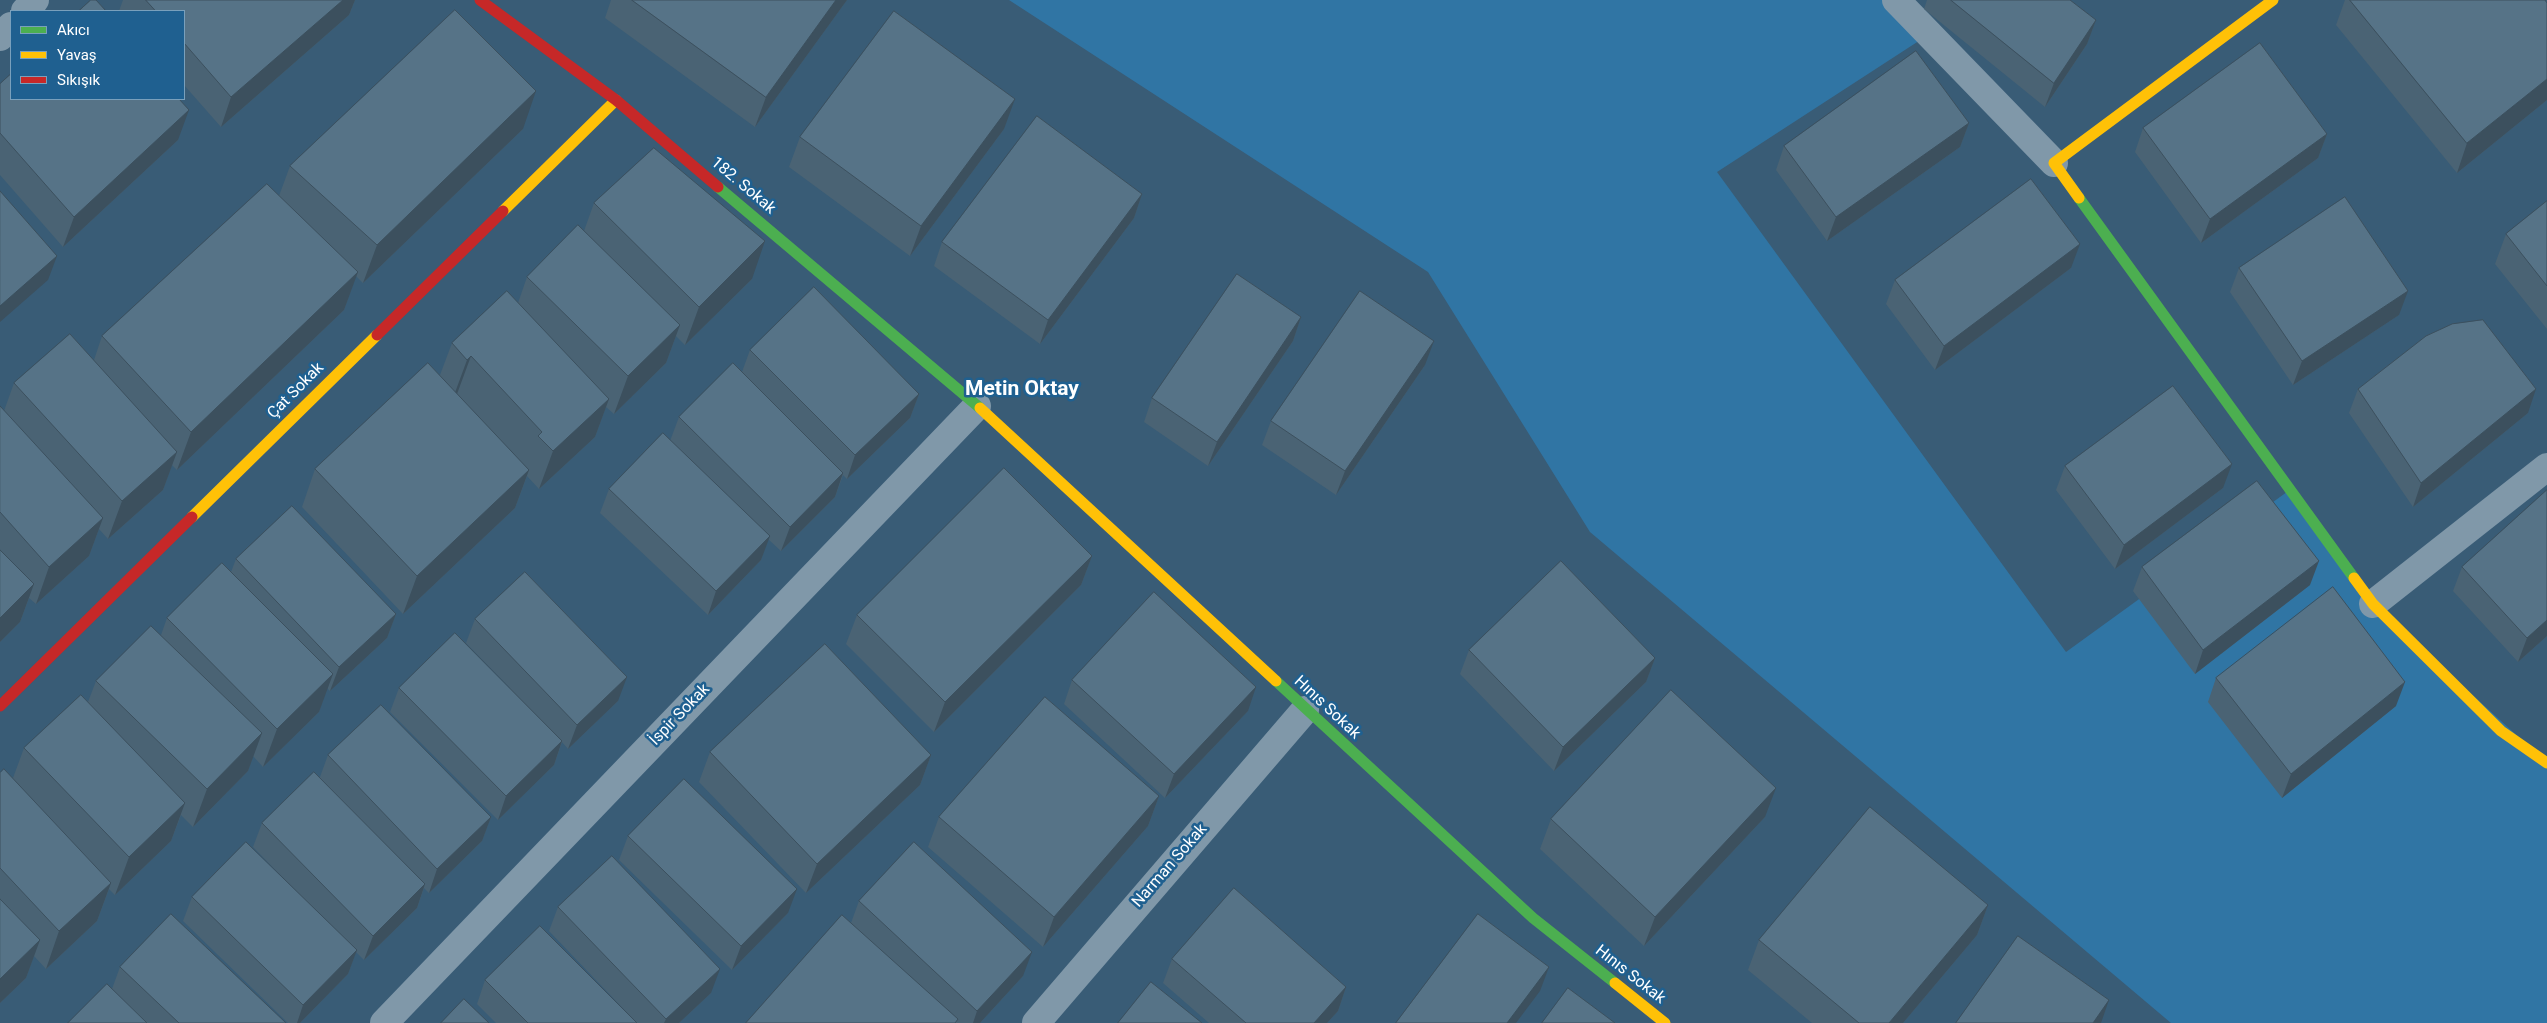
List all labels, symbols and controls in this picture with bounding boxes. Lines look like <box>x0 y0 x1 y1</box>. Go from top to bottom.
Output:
legend <box>10 10 185 100</box>
text: Akıcı <box>57 21 90 39</box>
text: Yavaş <box>57 46 97 64</box>
text: Sıkışık <box>57 71 100 89</box>
street label: 182. Sokak <box>707 153 779 219</box>
street label: Çat Sokak <box>264 359 328 423</box>
district label: Metin Oktay <box>965 377 1079 403</box>
street label: Hınıs Sokak <box>1290 672 1364 744</box>
street label: İspir Sokak <box>646 680 714 750</box>
street label: Narman Sokak <box>1128 820 1212 912</box>
street label: Hınıs Sokak <box>1591 942 1669 1008</box>

